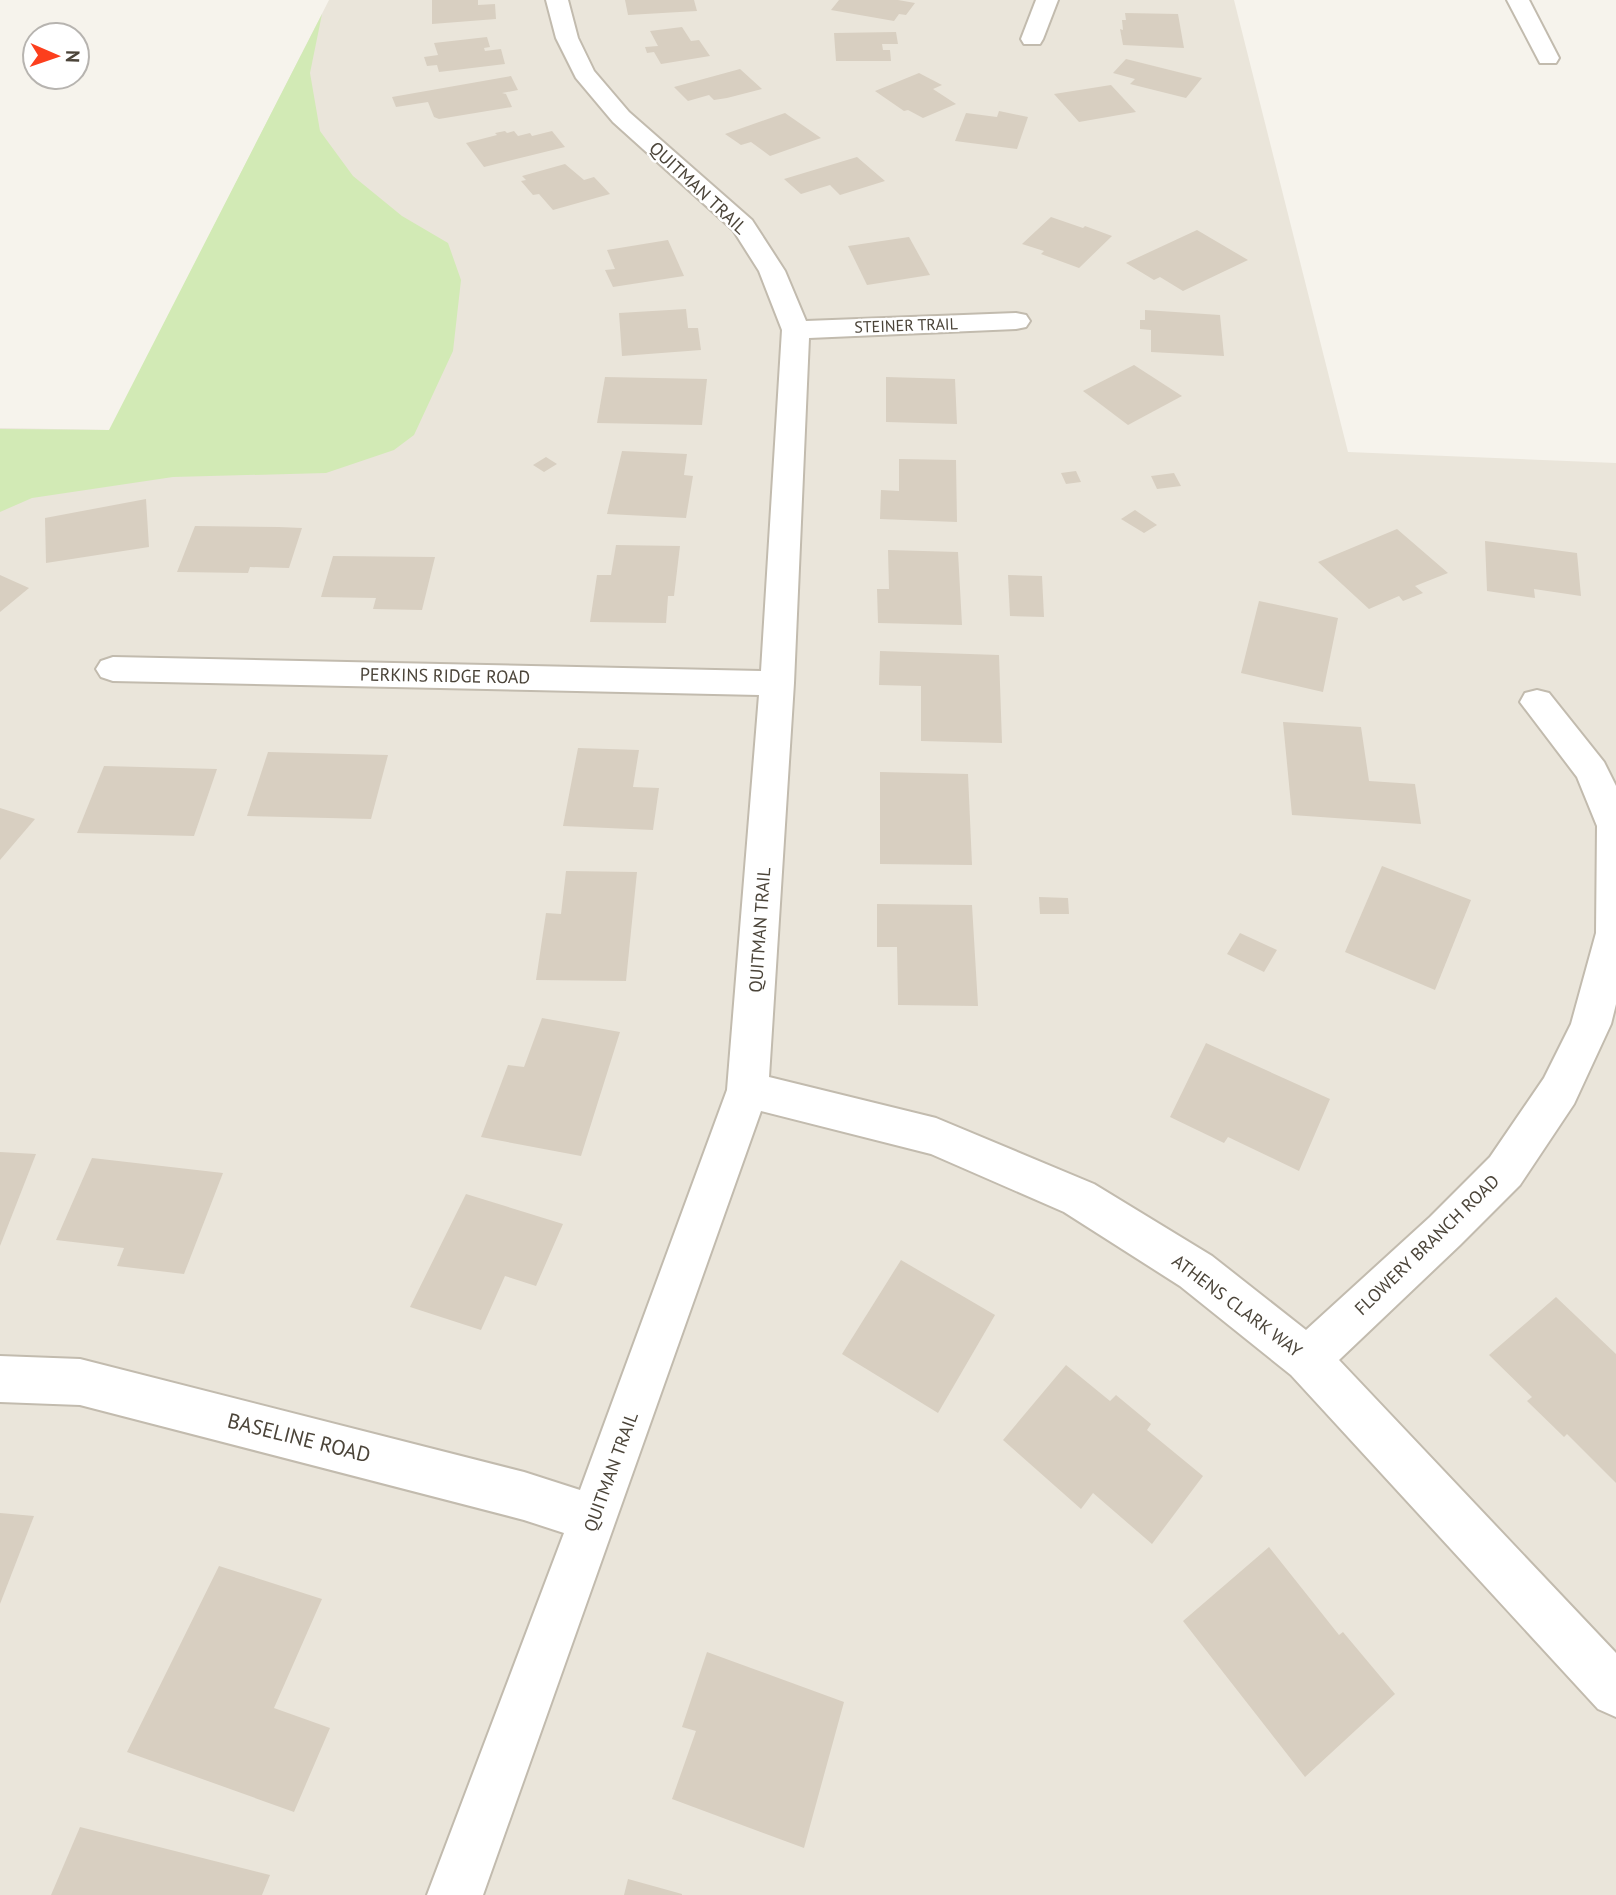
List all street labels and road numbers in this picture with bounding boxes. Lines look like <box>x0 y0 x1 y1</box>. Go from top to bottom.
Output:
street label: QUITMAN TRAIL <box>645 136 752 239</box>
street label: STEINER TRAIL <box>854 313 958 337</box>
street label: PERKINS RIDGE ROAD <box>360 663 530 688</box>
street label: QUITMAN TRAIL <box>744 866 775 993</box>
street label: FLOWERY BRANCH ROAD <box>1349 1169 1504 1320</box>
street label: ATHENS CLARK WAY <box>1168 1249 1307 1362</box>
street label: BASELINE ROAD <box>225 1407 373 1468</box>
street label: QUITMAN TRAIL <box>578 1409 643 1535</box>

